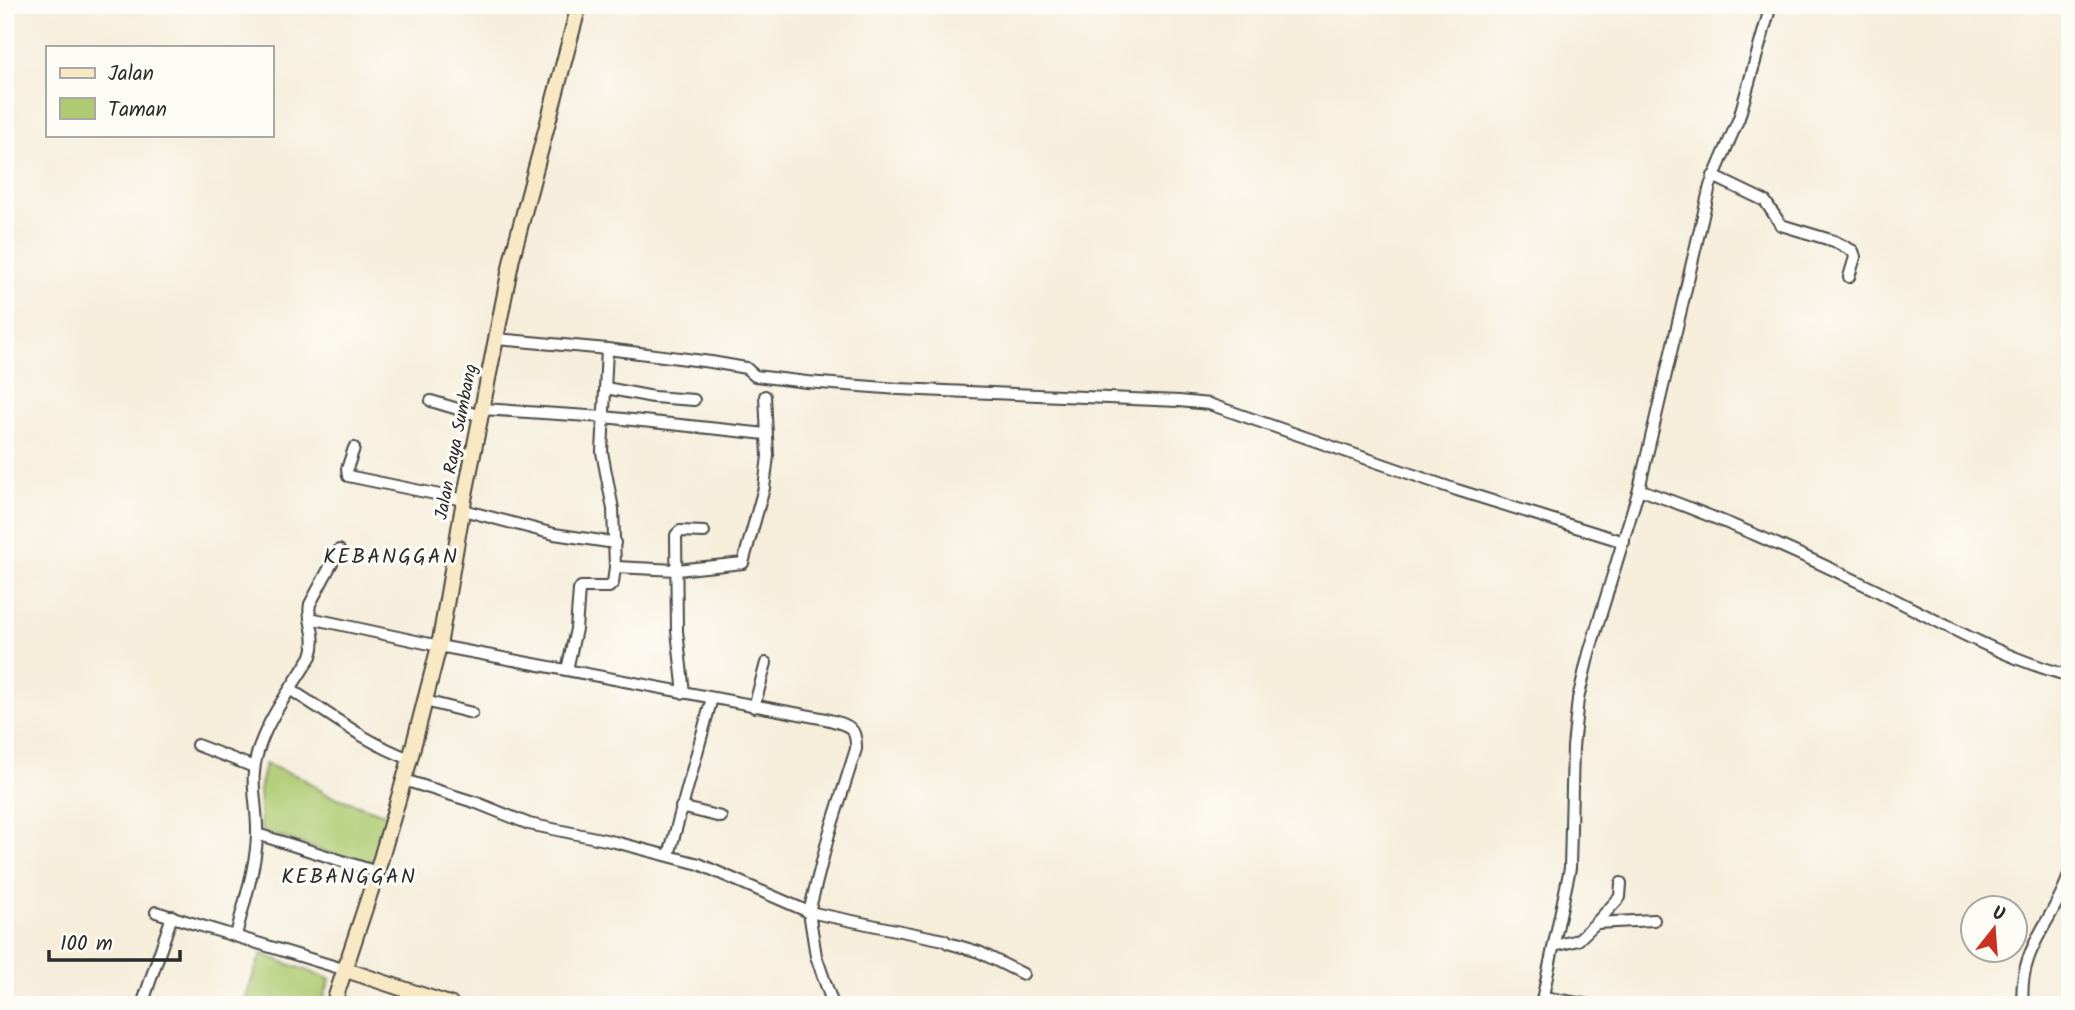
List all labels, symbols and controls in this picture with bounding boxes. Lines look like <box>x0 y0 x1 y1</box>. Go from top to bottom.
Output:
legend <box>46 46 273 136</box>
text: Jalan <box>108 58 154 91</box>
text: Taman <box>108 94 167 127</box>
street label: Jalan Raya Sumbang <box>428 362 486 522</box>
district label: KEBANGGAN <box>323 541 459 574</box>
district label: KEBANGGAN <box>281 861 417 894</box>
north arrow <box>1960 894 2030 964</box>
text: U <box>1989 899 2009 931</box>
scale bar <box>49 919 180 963</box>
text: 100 m <box>60 928 113 961</box>

